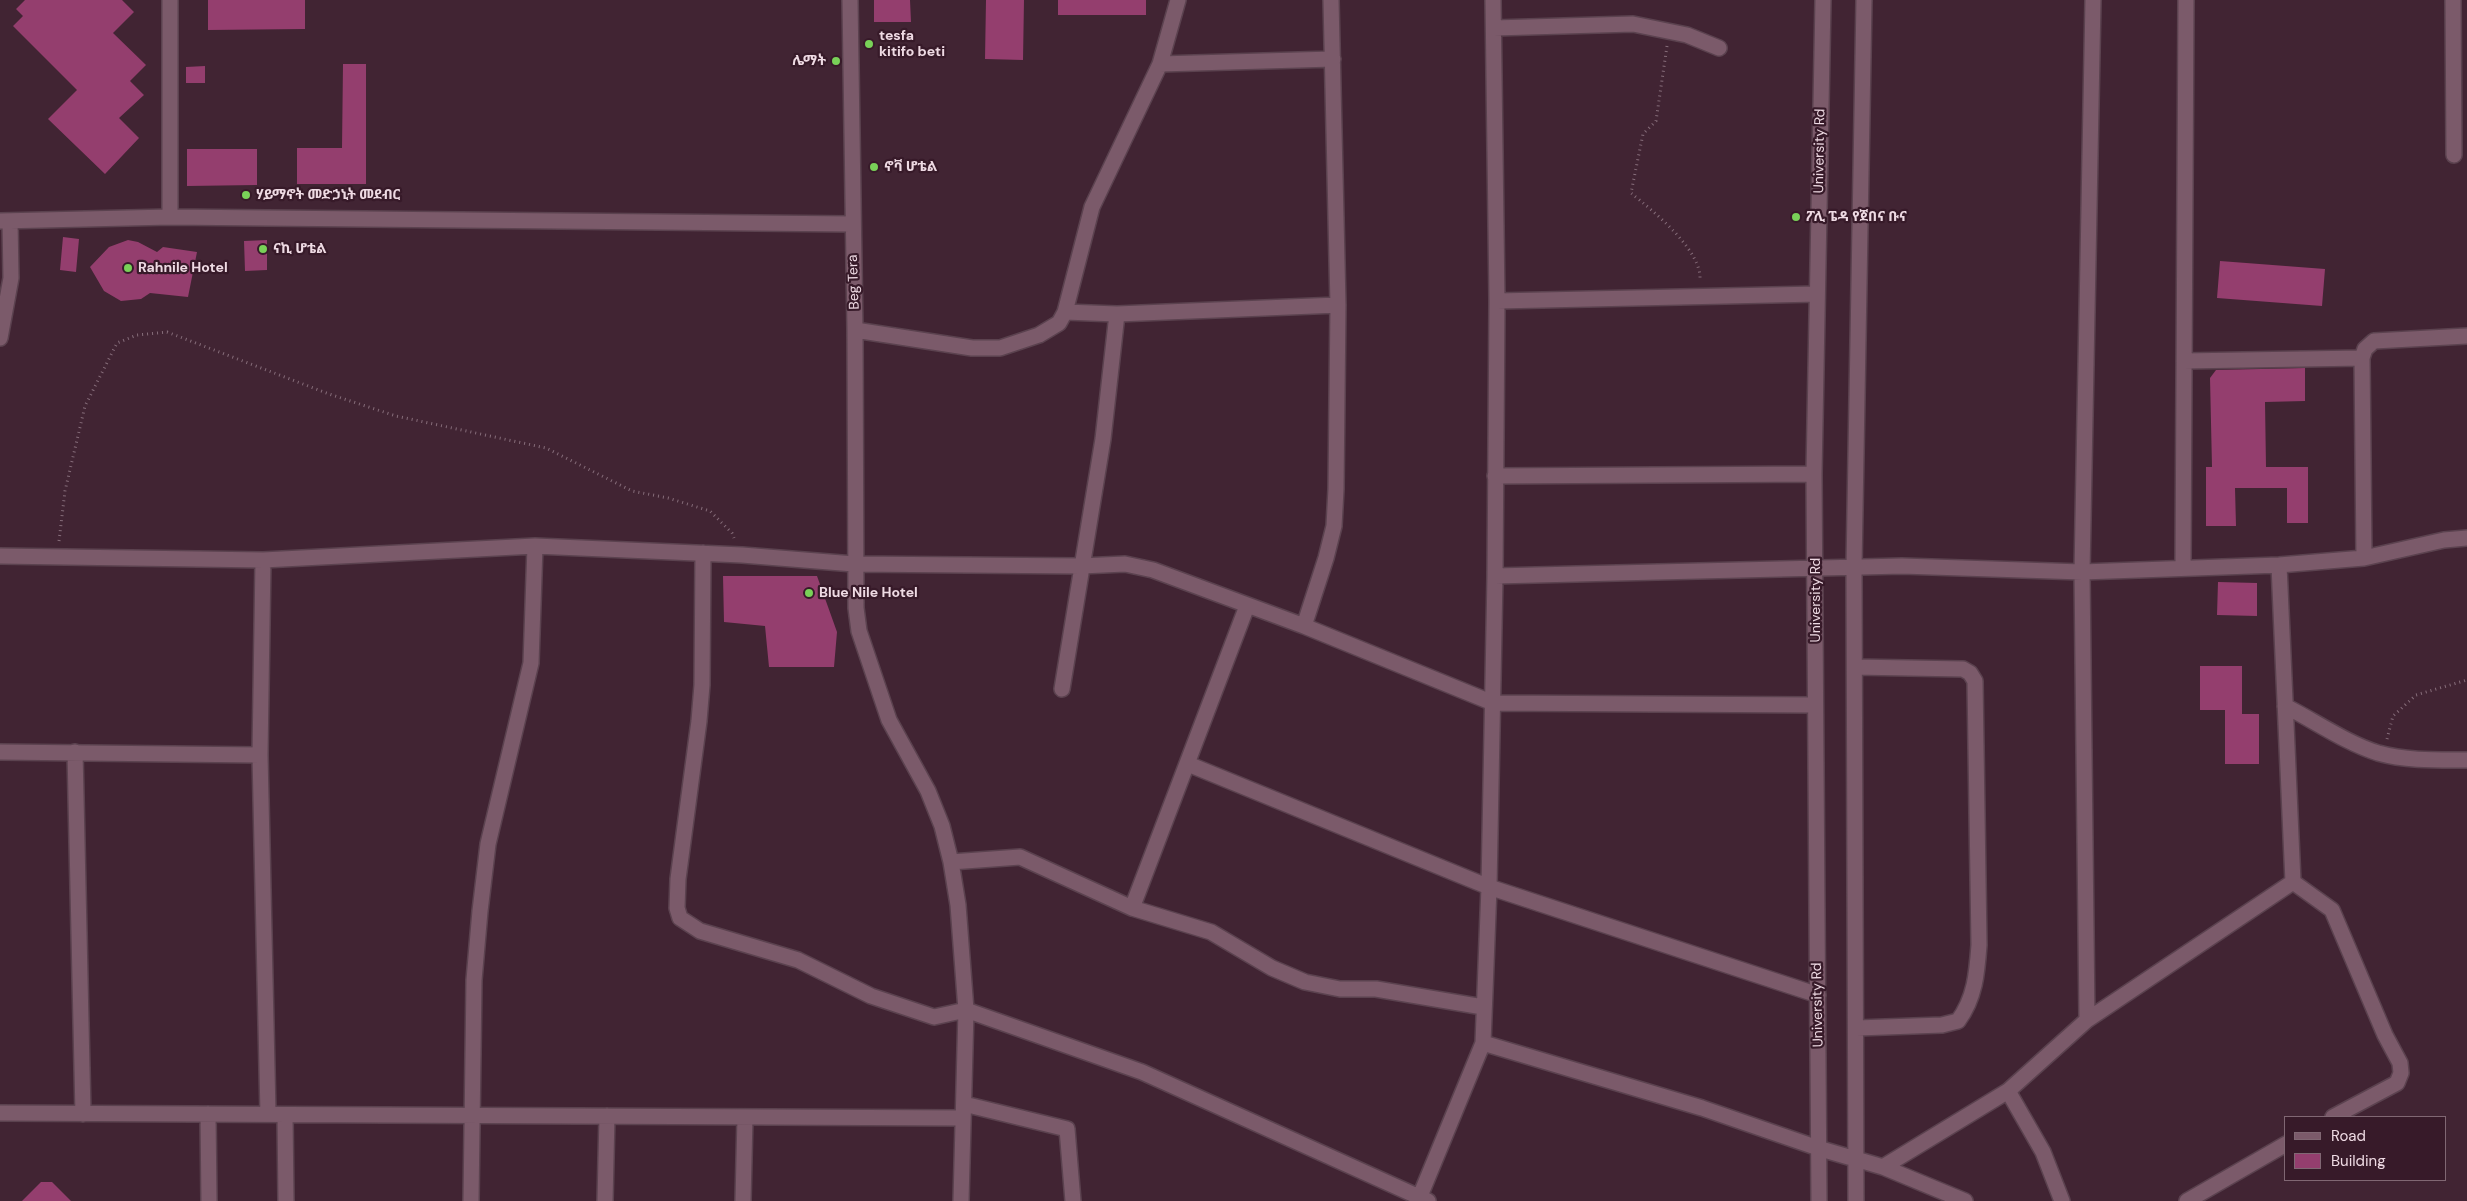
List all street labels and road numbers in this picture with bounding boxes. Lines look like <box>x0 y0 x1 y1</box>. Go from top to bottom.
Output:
street label: University Rd <box>1811 108 1829 194</box>
street label: Beg Tera <box>845 254 863 310</box>
street label: University Rd <box>1808 558 1824 642</box>
street label: University Rd <box>1809 962 1827 1048</box>

